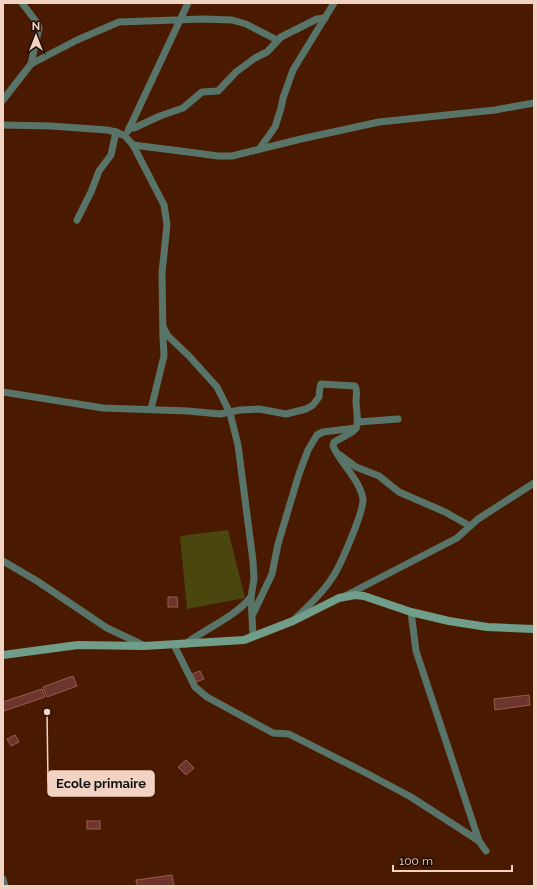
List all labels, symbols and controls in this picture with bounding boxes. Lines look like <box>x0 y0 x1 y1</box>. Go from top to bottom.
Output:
north arrow <box>16 16 56 56</box>
text: N <box>32 20 40 33</box>
callout: Ecole primaire <box>48 771 154 796</box>
text: Ecole primaire <box>56 776 146 791</box>
scale bar <box>393 847 512 873</box>
text: 100 m <box>399 854 433 868</box>

